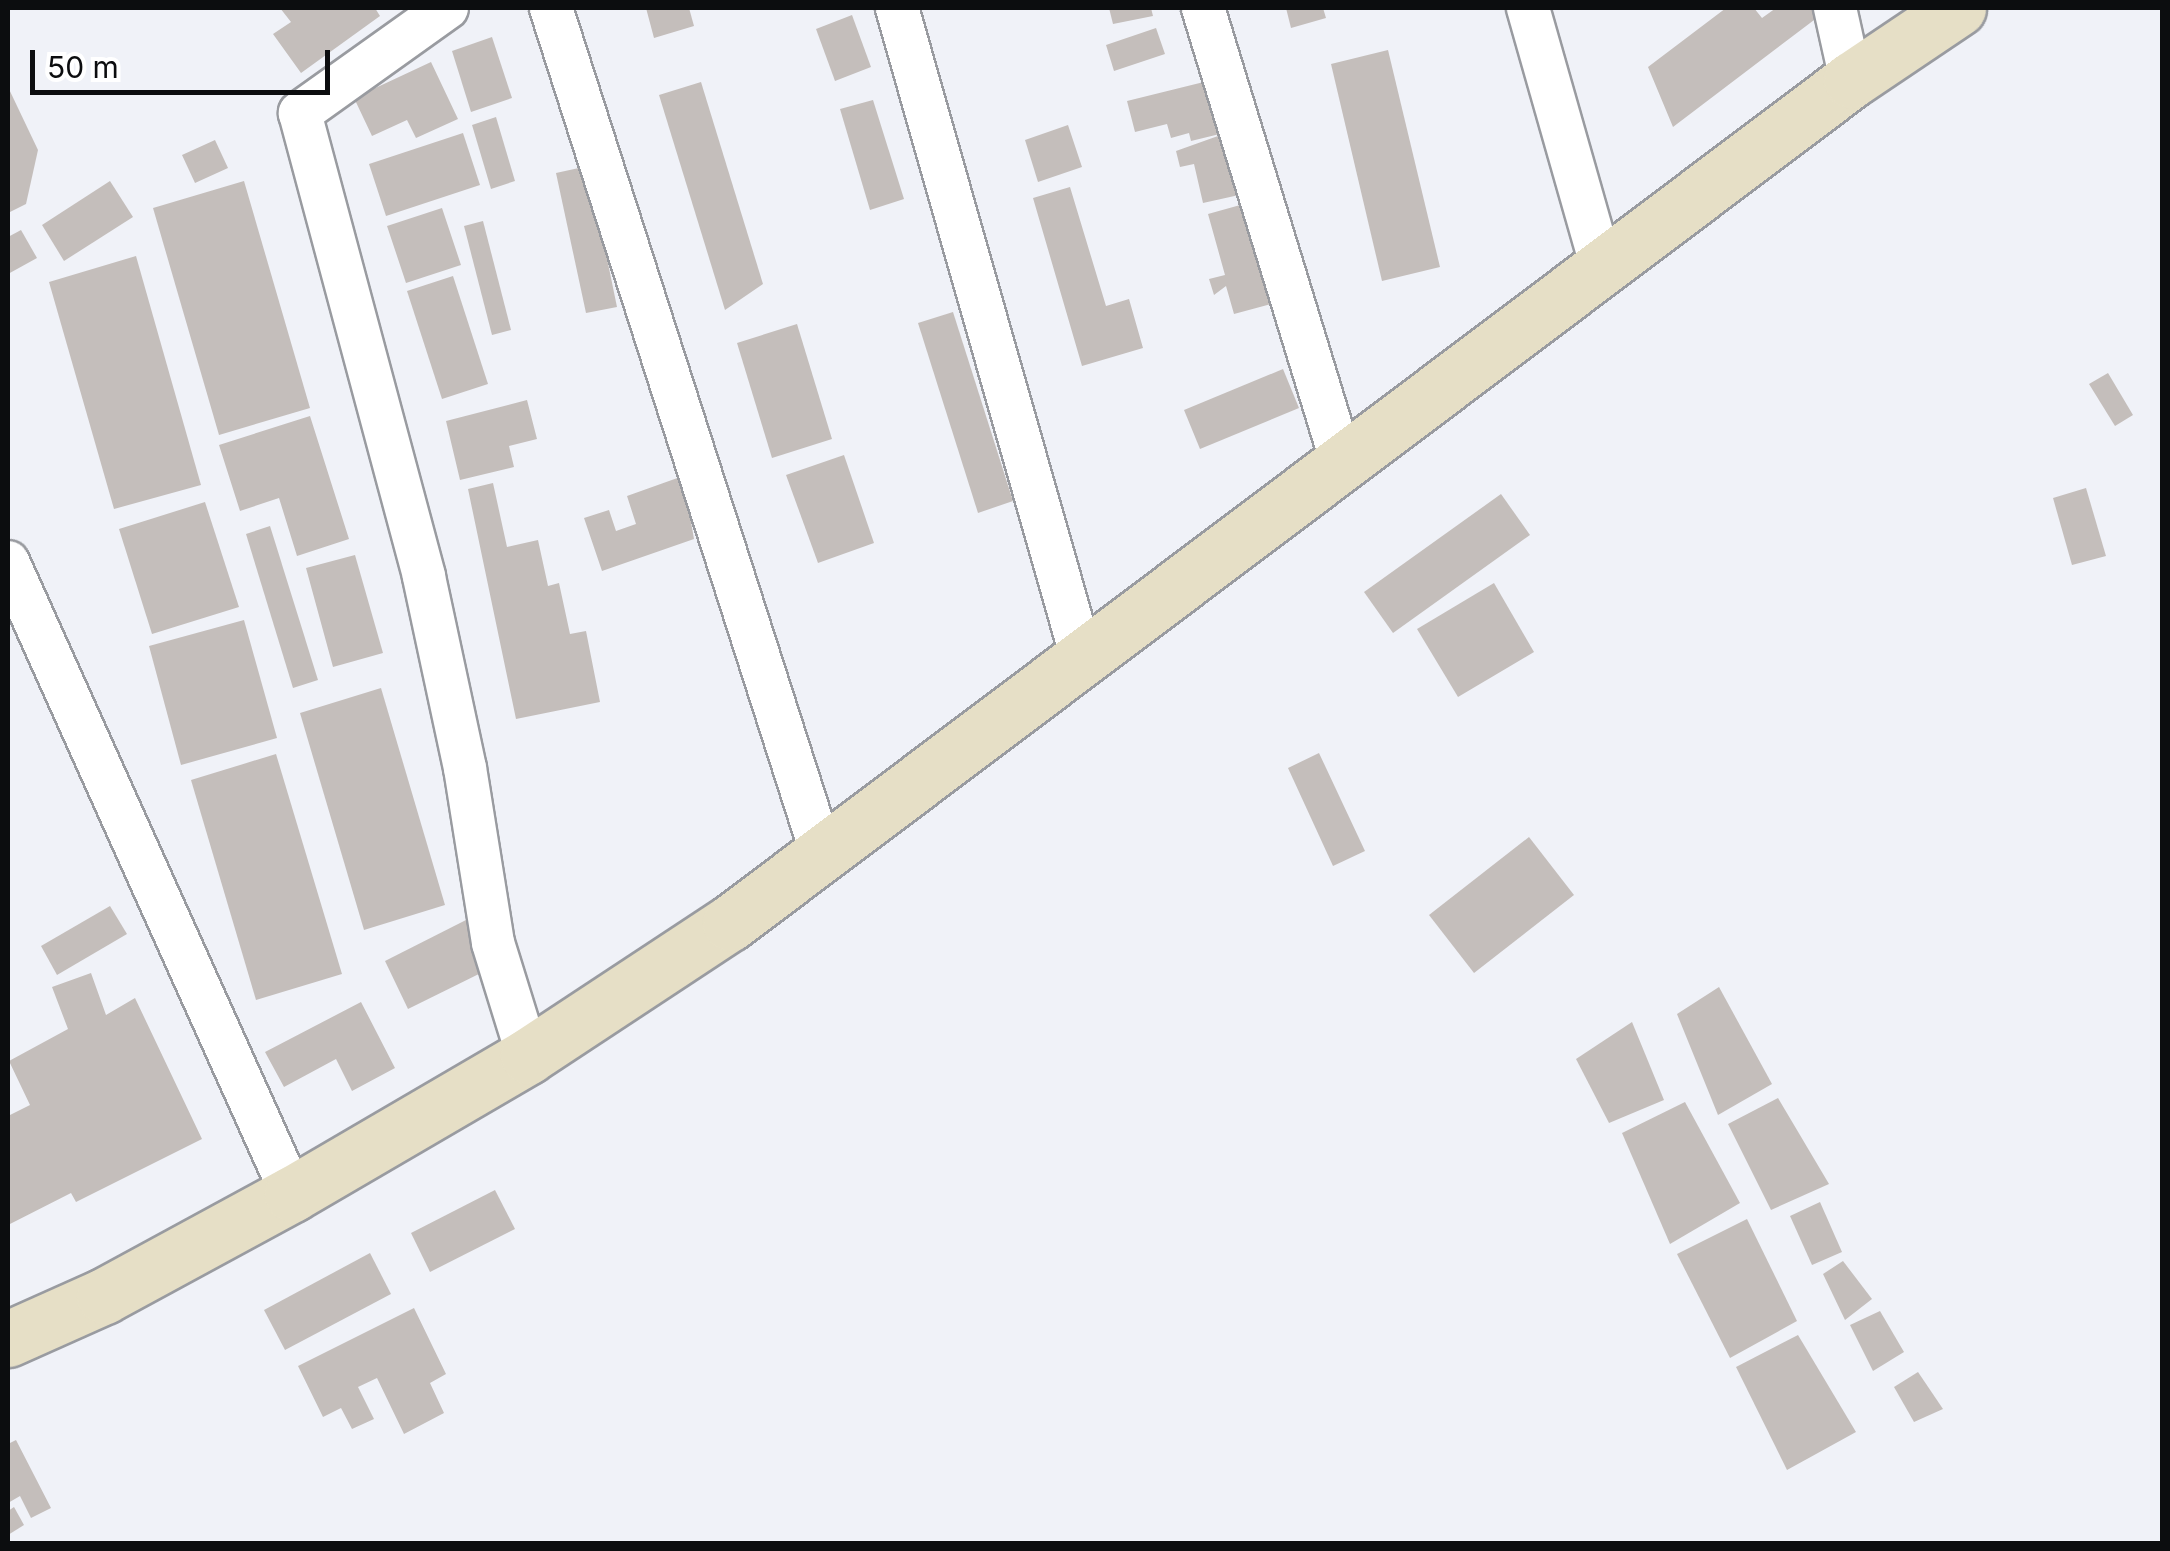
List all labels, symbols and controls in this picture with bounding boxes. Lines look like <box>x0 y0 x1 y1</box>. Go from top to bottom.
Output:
scale bar <box>35 30 335 92</box>
text: 50 m <box>47 49 119 85</box>

